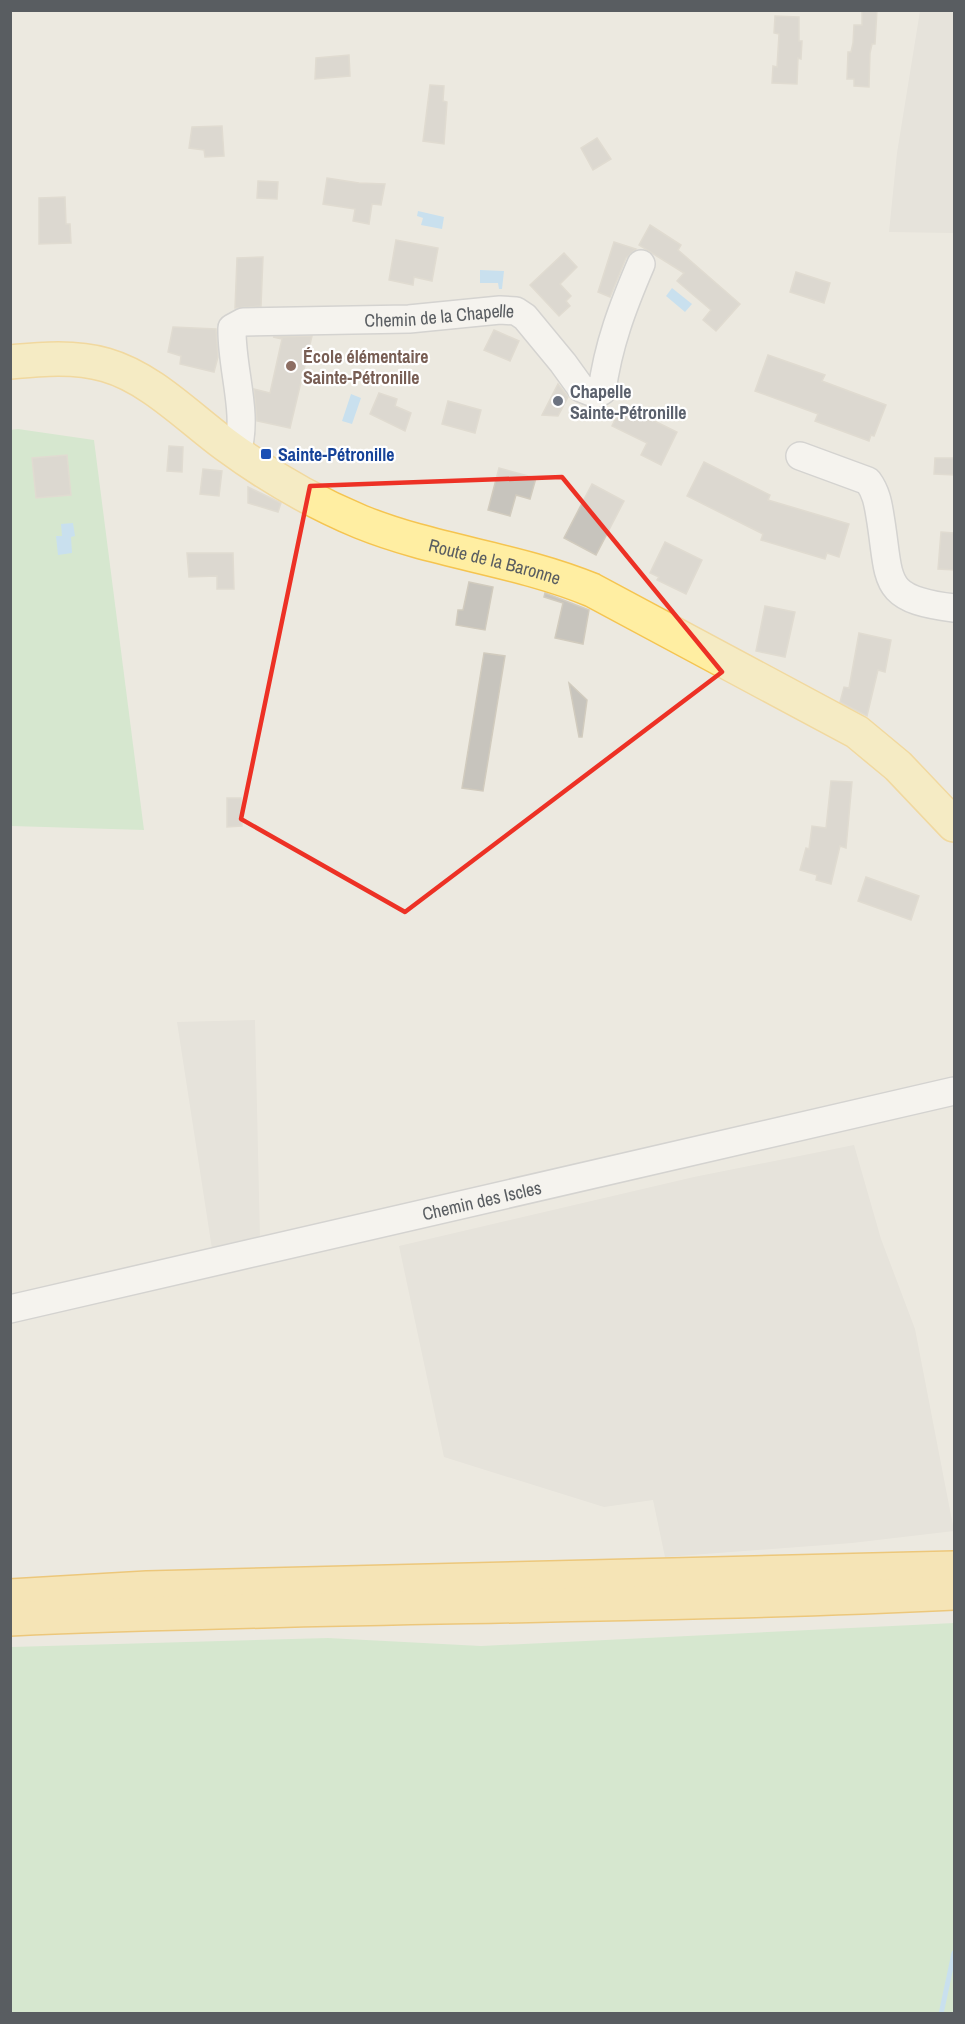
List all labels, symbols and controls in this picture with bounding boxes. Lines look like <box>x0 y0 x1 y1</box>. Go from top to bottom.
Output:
street label: Chemin de la Chapelle <box>364 297 515 332</box>
place label: École élémentaire Sainte-Pétronille <box>303 344 429 390</box>
marker: École élémentaire Sainte-Pétronille <box>284 359 298 373</box>
place label: Chapelle Sainte-Pétronille <box>570 379 686 425</box>
marker: Chapelle Sainte-Pétronille <box>551 394 565 408</box>
place label: Sainte-Pétronille <box>278 442 394 467</box>
marker: Sainte-Pétronille <box>259 447 273 461</box>
street label: Route de la Baronne <box>426 532 564 590</box>
street label: Chemin des Iscles <box>420 1174 544 1226</box>

